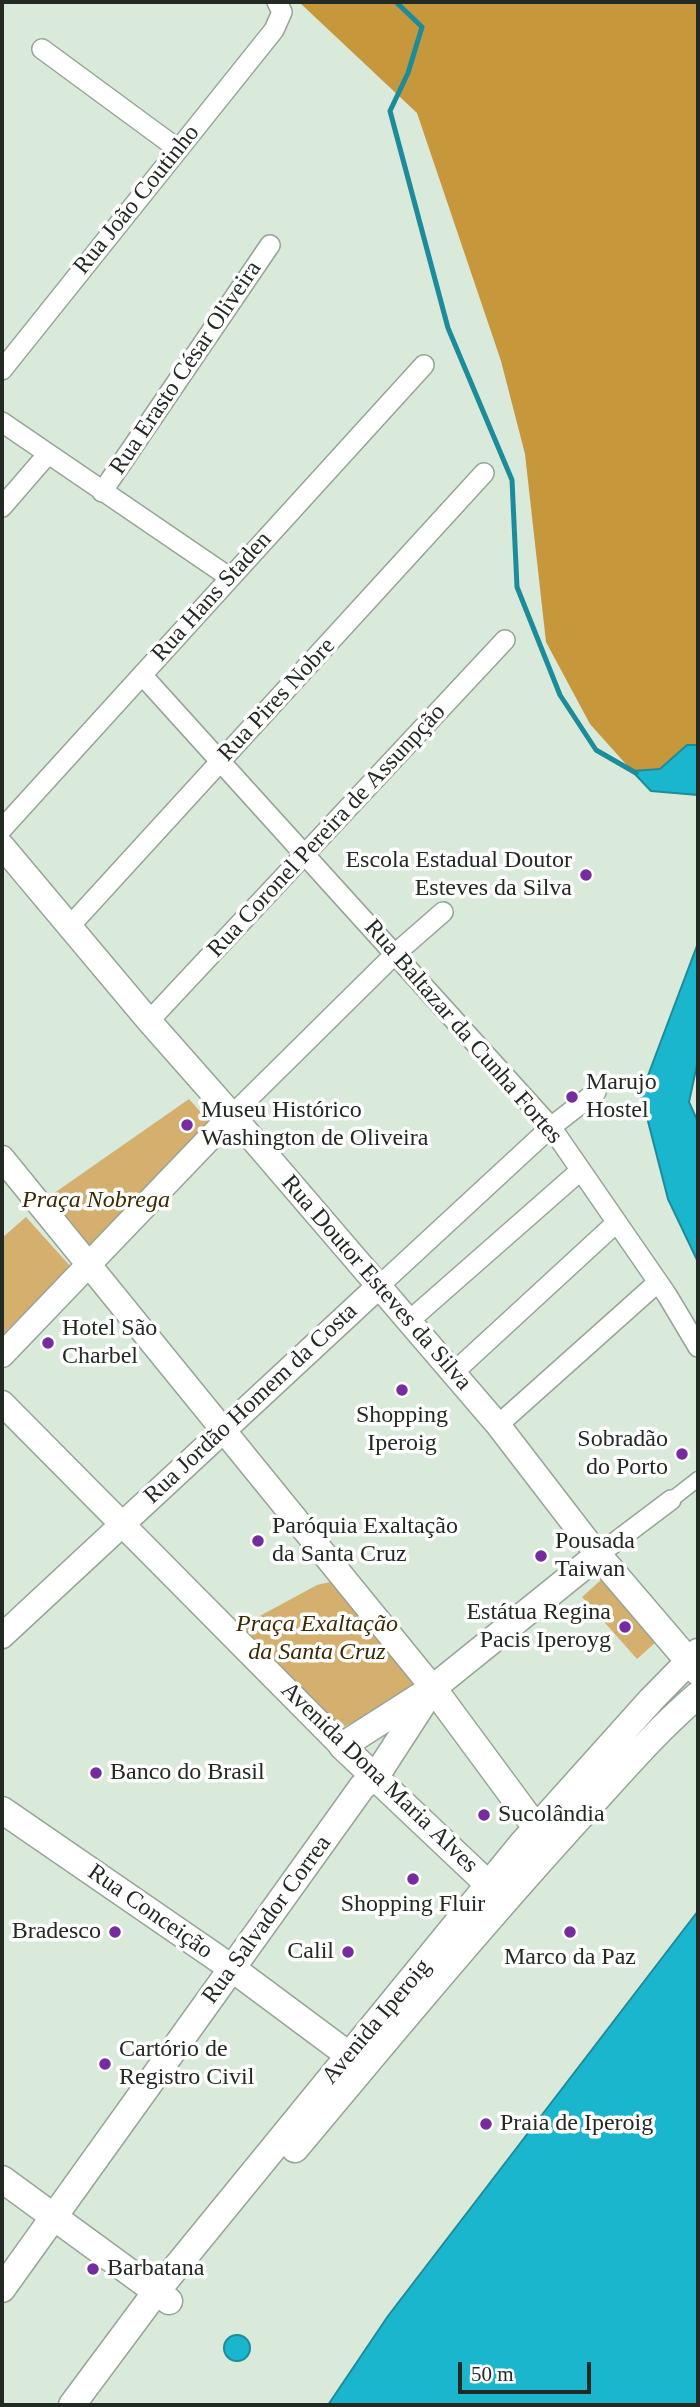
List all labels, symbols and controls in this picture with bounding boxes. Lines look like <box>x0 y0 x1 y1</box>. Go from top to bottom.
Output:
street label: Rua João Coutinho <box>68 119 206 281</box>
street label: Rua Erasto César Oliveira <box>104 256 268 480</box>
street label: Rua Hans Staden <box>146 526 278 668</box>
street label: Rua Pires Nobre <box>212 632 342 768</box>
street label: Rua Coronel Pereira de Assunpção <box>202 698 452 964</box>
place label: Escola Estadual Doutor Esteves da Silva <box>345 847 572 903</box>
marker: Escola Estadual Doutor Esteves da Silva <box>578 867 594 883</box>
street label: Rua Baltazar da Cunha Fortes <box>358 914 568 1150</box>
place label: Marujo Hostel <box>586 1069 657 1125</box>
marker: Marujo Hostel <box>564 1089 580 1105</box>
place label: Museu Histórico Washington de Oliveira <box>201 1097 428 1153</box>
marker: Museu Histórico Washington de Oliveira <box>179 1117 195 1133</box>
street label: Rua Doutor Esteves da Silva <box>275 1169 477 1397</box>
park label: Praça Nobrega <box>22 1187 170 1215</box>
street label: Rua Jordão Homem da Costa <box>138 1298 364 1510</box>
place label: Hotel São Charbel <box>62 1315 157 1371</box>
marker: Hotel São Charbel <box>40 1335 56 1351</box>
marker: Shopping Iperoig <box>394 1382 410 1398</box>
place label: Shopping Iperoig <box>356 1402 448 1458</box>
place label: Sobradão do Porto <box>577 1426 668 1482</box>
marker: Sobradão do Porto <box>674 1446 690 1462</box>
place label: Paróquia Exaltação da Santa Cruz <box>272 1513 458 1569</box>
place label: Pousada Taiwan <box>555 1528 635 1584</box>
marker: Paróquia Exaltação da Santa Cruz <box>250 1533 266 1549</box>
marker: Pousada Taiwan <box>533 1548 549 1564</box>
place label: Estátua Regina Pacis Iperoyg <box>466 1599 611 1655</box>
park label: Praça Exaltação da Santa Cruz <box>236 1611 398 1667</box>
marker: Estátua Regina Pacis Iperoyg <box>617 1619 633 1635</box>
street label: Avenida Dona Maria Alves <box>274 1676 484 1880</box>
place label: Banco do Brasil <box>110 1759 265 1787</box>
marker: Banco do Brasil <box>88 1765 104 1781</box>
place label: Sucolândia <box>498 1801 605 1829</box>
marker: Sucolândia <box>476 1807 492 1823</box>
street label: Rua Salvador Correa <box>196 1830 338 2010</box>
street label: Rua Conceição <box>82 1858 218 1966</box>
marker: Shopping Fluir <box>405 1871 421 1887</box>
place label: Shopping Fluir <box>341 1891 485 1919</box>
place label: Bradesco <box>12 1918 101 1946</box>
marker: Bradesco <box>107 1924 123 1940</box>
marker: Marco da Paz <box>562 1924 578 1940</box>
place label: Calil <box>287 1938 334 1966</box>
marker: Calil <box>340 1944 356 1960</box>
place label: Marco da Paz <box>504 1944 636 1972</box>
street label: Avenida Iperoig <box>316 1953 438 2091</box>
place label: Cartório de Registro Civil <box>119 2036 254 2092</box>
marker: Cartório de Registro Civil <box>97 2056 113 2072</box>
place label: Praia de Iperoig <box>500 2110 653 2138</box>
marker: Praia de Iperoig <box>478 2116 494 2132</box>
place label: Barbatana <box>107 2255 204 2283</box>
marker: Barbatana <box>85 2261 101 2277</box>
scale bar <box>462 2348 595 2392</box>
text: 50 m <box>471 2362 514 2386</box>

